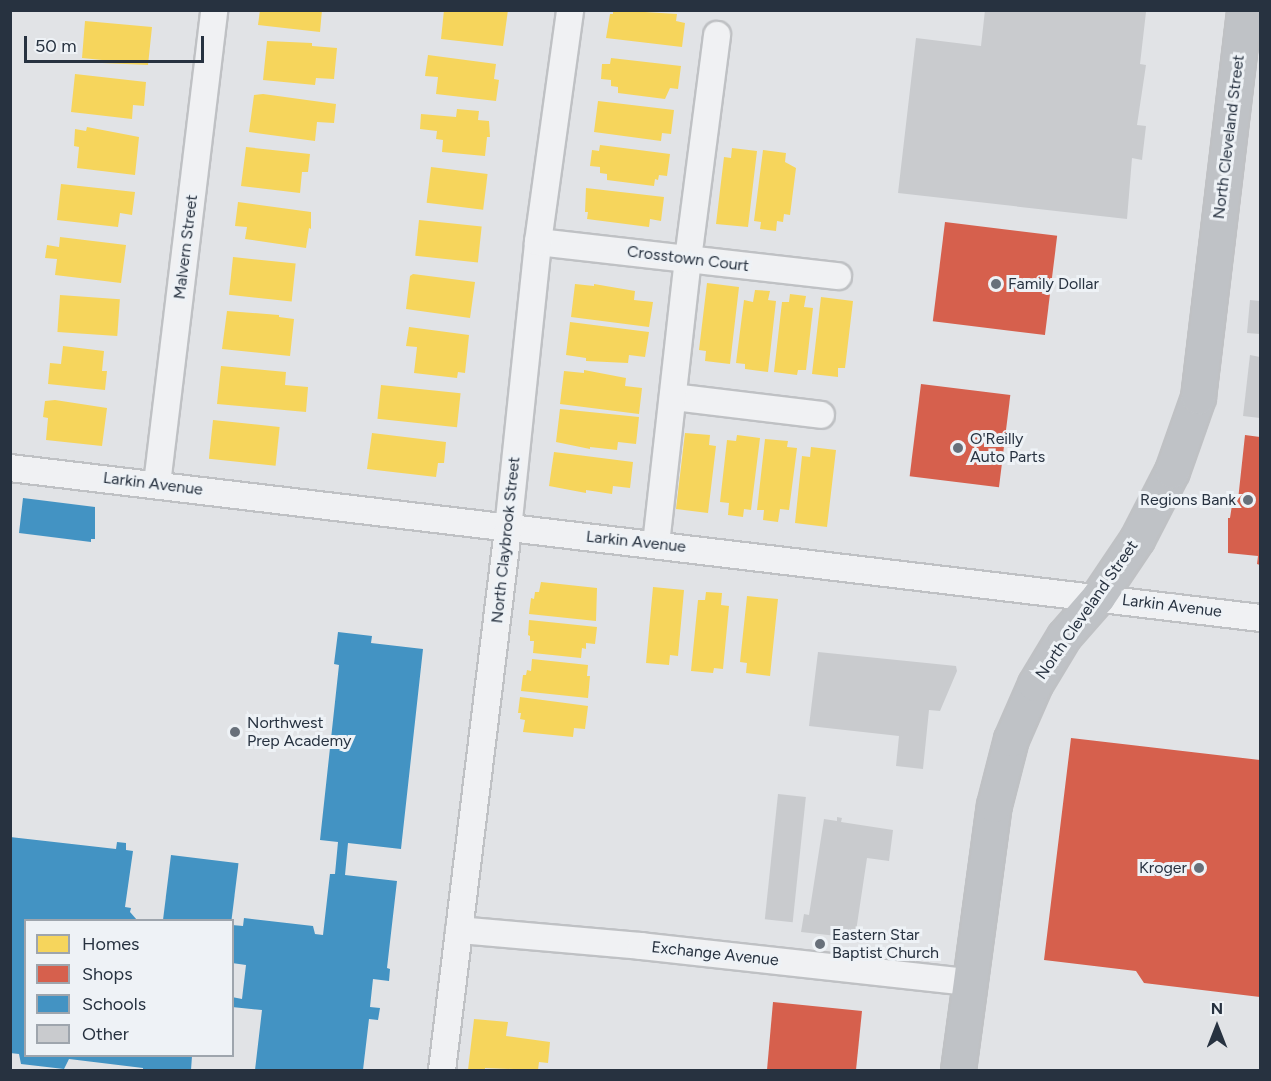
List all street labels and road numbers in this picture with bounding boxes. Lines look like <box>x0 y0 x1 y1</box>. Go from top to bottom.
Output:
street label: North Cleveland Street <box>1209 54 1249 220</box>
street label: Malvern Street <box>170 194 202 300</box>
street label: Crosstown Court <box>626 242 750 276</box>
street label: North Claybrook Street <box>488 456 524 624</box>
street label: Larkin Avenue <box>102 468 204 500</box>
street label: Larkin Avenue <box>585 527 687 557</box>
street label: North Cleveland Street <box>1032 537 1142 683</box>
street label: Larkin Avenue <box>1121 590 1223 622</box>
street label: Exchange Avenue <box>650 938 780 970</box>

